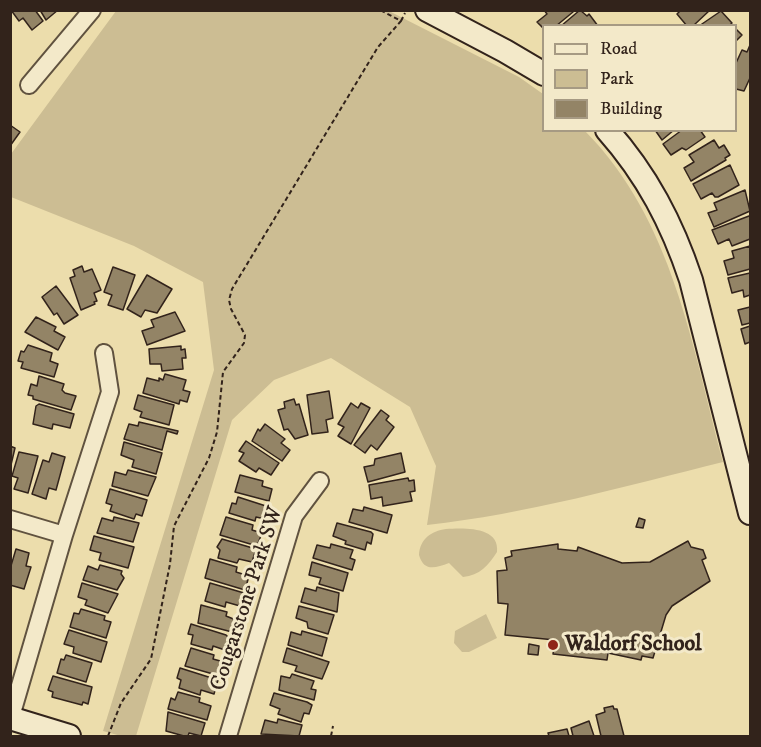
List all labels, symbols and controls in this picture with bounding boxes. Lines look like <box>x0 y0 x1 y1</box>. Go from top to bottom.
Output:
legend <box>542 24 737 132</box>
text: Road <box>600 38 637 60</box>
text: Park <box>600 68 634 90</box>
text: Building <box>600 98 662 120</box>
street label: Cougarstone Park SW <box>206 504 290 694</box>
place label: Waldorf School <box>565 632 702 658</box>
marker: Waldorf School <box>546 638 560 652</box>

